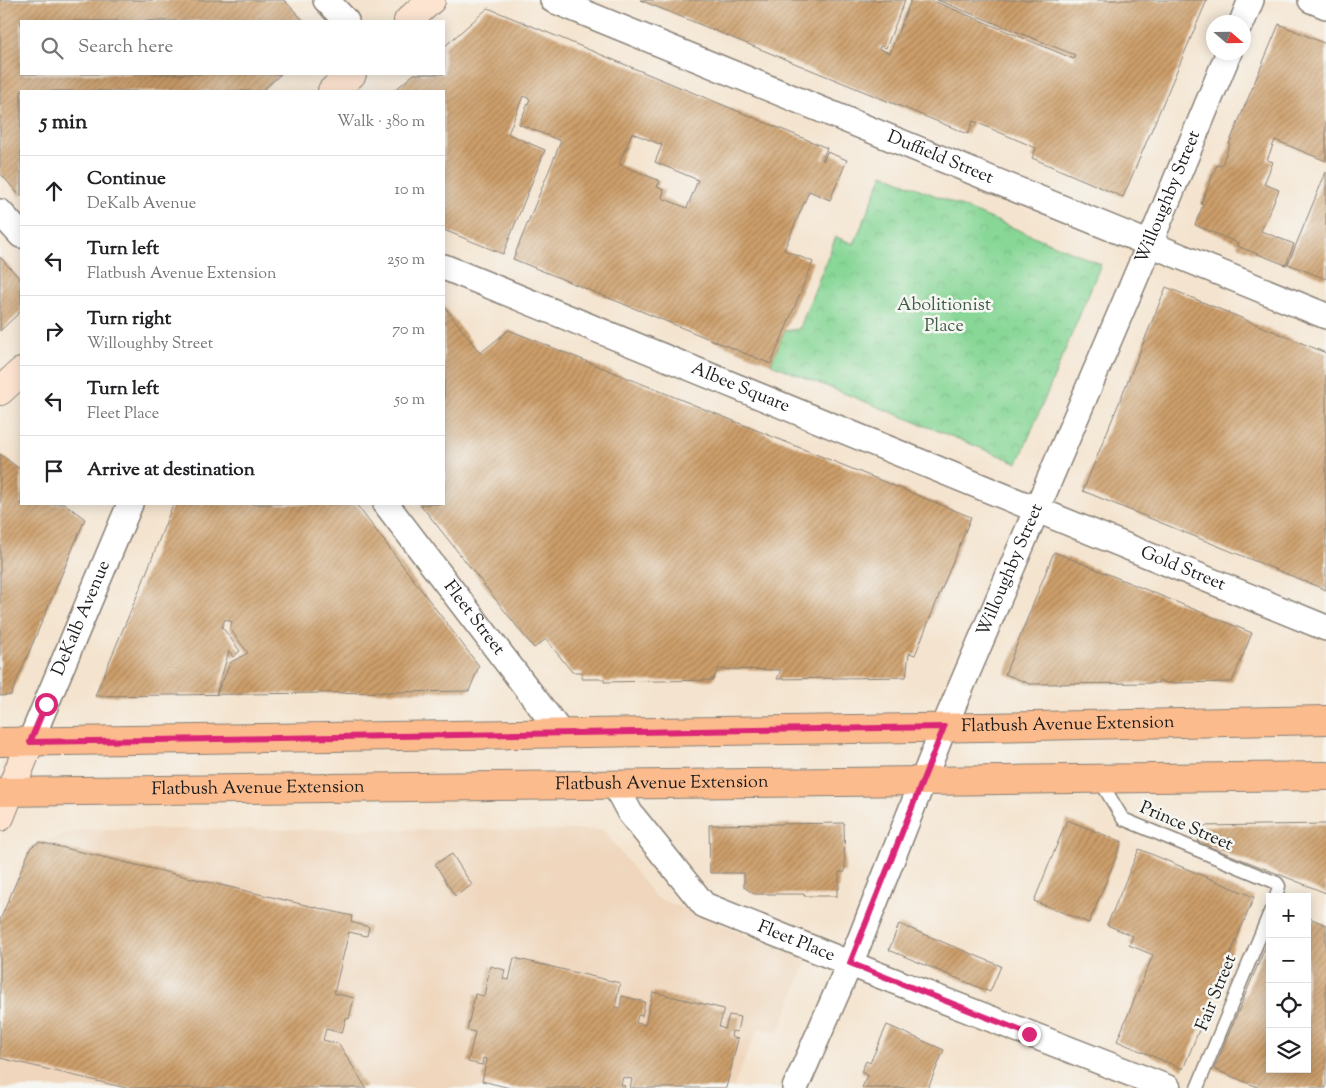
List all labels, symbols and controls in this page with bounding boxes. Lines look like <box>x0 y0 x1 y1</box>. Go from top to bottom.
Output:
north arrow <box>1206 15 1251 60</box>
search box <box>20 20 445 75</box>
icon: search <box>38 34 66 62</box>
text: Search here <box>78 34 173 61</box>
text: 5 min <box>40 108 87 138</box>
text: Walk · 380 m <box>337 111 425 134</box>
street label: Duffield Street <box>883 125 997 192</box>
street label: Willoughby Street <box>1130 127 1208 268</box>
text: Continue <box>87 166 166 193</box>
icon: ahead <box>40 177 68 205</box>
text: 10 m <box>395 179 425 202</box>
text: DeKalb Avenue <box>87 193 196 216</box>
text: Turn left <box>87 236 159 263</box>
icon: left <box>40 247 68 275</box>
text: 250 m <box>387 249 425 272</box>
text: Flatbush Avenue Extension <box>87 263 276 286</box>
park label: Abolitionist Place <box>897 293 991 340</box>
text: Turn right <box>87 306 171 333</box>
icon: right <box>40 317 68 345</box>
text: 70 m <box>392 319 425 342</box>
text: Willoughby Street <box>87 333 213 356</box>
street label: Albee Square <box>687 356 793 420</box>
text: Turn left <box>87 376 159 403</box>
icon: left <box>40 387 68 415</box>
text: 50 m <box>394 389 425 412</box>
text: Fleet Place <box>87 403 159 426</box>
icon: arrive <box>40 457 68 485</box>
text: Arrive at destination <box>87 457 255 484</box>
street label: Willoughby Street <box>971 500 1051 641</box>
street label: Gold Street <box>1136 540 1229 598</box>
street label: DeKalb Avenue <box>46 557 118 680</box>
street label: Fleet Street <box>436 576 510 661</box>
route start <box>35 693 58 716</box>
street label: Flatbush Avenue Extension <box>961 710 1175 740</box>
street label: Flatbush Avenue Extension <box>555 770 769 798</box>
street label: Flatbush Avenue Extension <box>151 775 365 803</box>
street label: Prince Street <box>1135 796 1237 858</box>
map controls <box>1266 893 1311 1073</box>
button: + <box>1266 893 1311 938</box>
street label: Fleet Place <box>753 915 839 969</box>
button: − <box>1266 938 1311 983</box>
street label: Fair Street <box>1190 951 1244 1035</box>
button: locate <box>1266 983 1311 1028</box>
route end <box>1018 1023 1041 1046</box>
button: layers <box>1266 1028 1311 1073</box>

